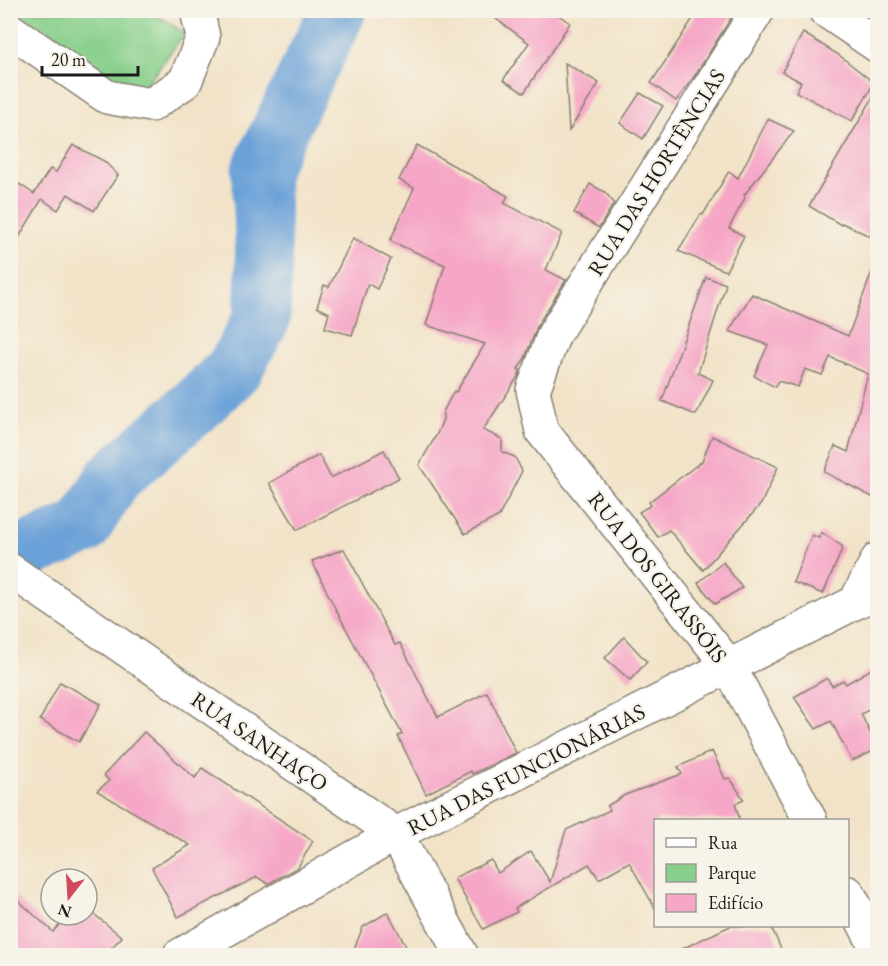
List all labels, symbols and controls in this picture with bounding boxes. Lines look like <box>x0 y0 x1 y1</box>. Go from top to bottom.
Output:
scale bar <box>42 39 138 77</box>
text: 20 m <box>51 48 86 71</box>
street label: RUA DAS HORTÊNCIAS <box>581 63 732 281</box>
street label: RUA DOS GIRASSÓIS <box>582 486 734 669</box>
street label: RUA SANHAÇO <box>186 685 334 798</box>
street label: RUA DAS FUNCIONÁRIAS <box>402 697 650 842</box>
legend <box>654 819 849 927</box>
text: Rua <box>708 831 738 854</box>
text: Parque <box>708 861 756 884</box>
north arrow <box>39 867 99 927</box>
text: Edifício <box>708 891 763 914</box>
text: N <box>55 899 74 923</box>

